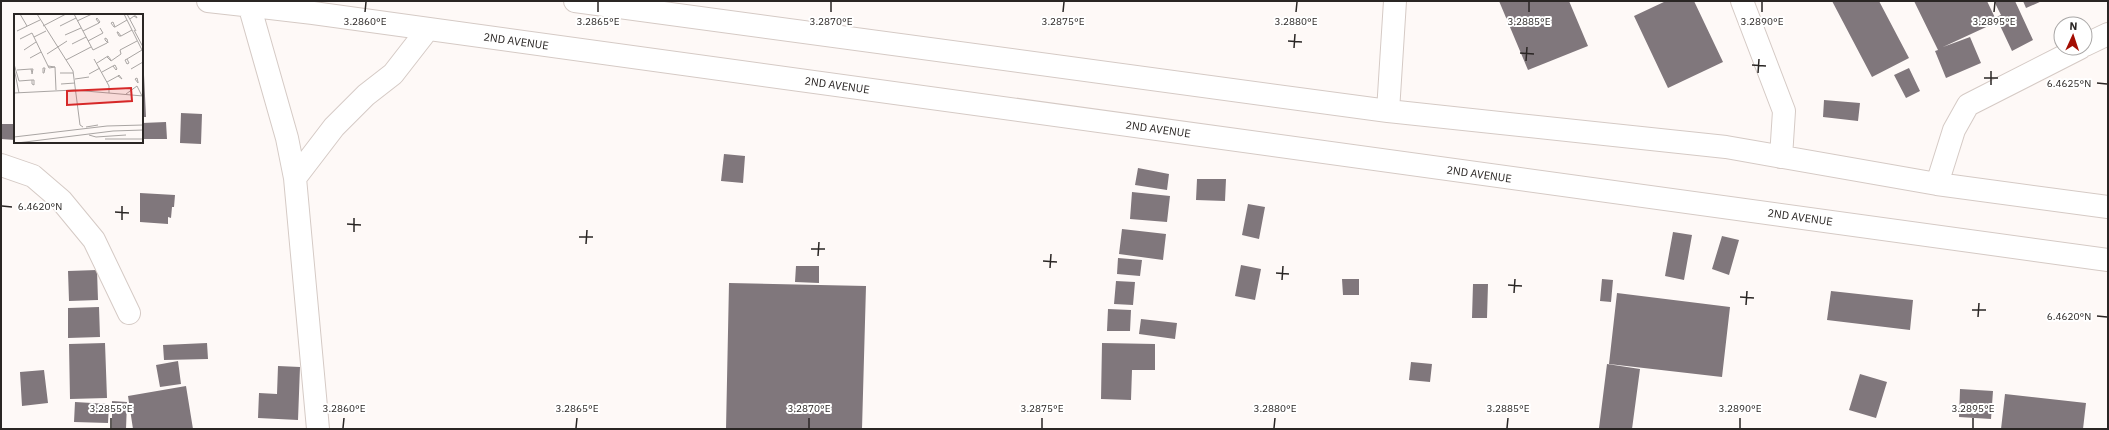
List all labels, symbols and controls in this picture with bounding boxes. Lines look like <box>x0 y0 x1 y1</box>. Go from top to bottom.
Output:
inset map <box>14 14 143 143</box>
text: 3.2860°E <box>343 15 387 28</box>
text: 3.2865°E <box>576 15 620 28</box>
text: 3.2870°E <box>809 15 853 28</box>
text: 3.2875°E <box>1041 15 1085 28</box>
text: 3.2880°E <box>1274 15 1318 28</box>
text: 3.2885°E <box>1507 15 1551 28</box>
text: 3.2890°E <box>1740 15 1784 28</box>
text: 3.2895°E <box>1972 15 2016 28</box>
north arrow <box>2053 16 2093 56</box>
text: N <box>2069 19 2078 33</box>
street label: 2ND AVENUE <box>482 29 550 53</box>
street label: 2ND AVENUE <box>803 73 871 97</box>
text: 6.4625°N <box>2047 77 2091 90</box>
street label: 2ND AVENUE <box>1124 117 1192 141</box>
street label: 2ND AVENUE <box>1445 162 1513 186</box>
text: 6.4620°N <box>18 200 62 213</box>
street label: 2ND AVENUE <box>1766 205 1834 229</box>
text: 6.4620°N <box>2047 310 2091 323</box>
text: 3.2855°E <box>89 402 133 415</box>
text: 3.2860°E <box>322 402 366 415</box>
text: 3.2865°E <box>555 402 599 415</box>
text: 3.2870°E <box>787 402 831 415</box>
text: 3.2875°E <box>1020 402 1064 415</box>
text: 3.2880°E <box>1253 402 1297 415</box>
text: 3.2885°E <box>1486 402 1530 415</box>
text: 3.2890°E <box>1718 402 1762 415</box>
text: 3.2895°E <box>1951 402 1995 415</box>

